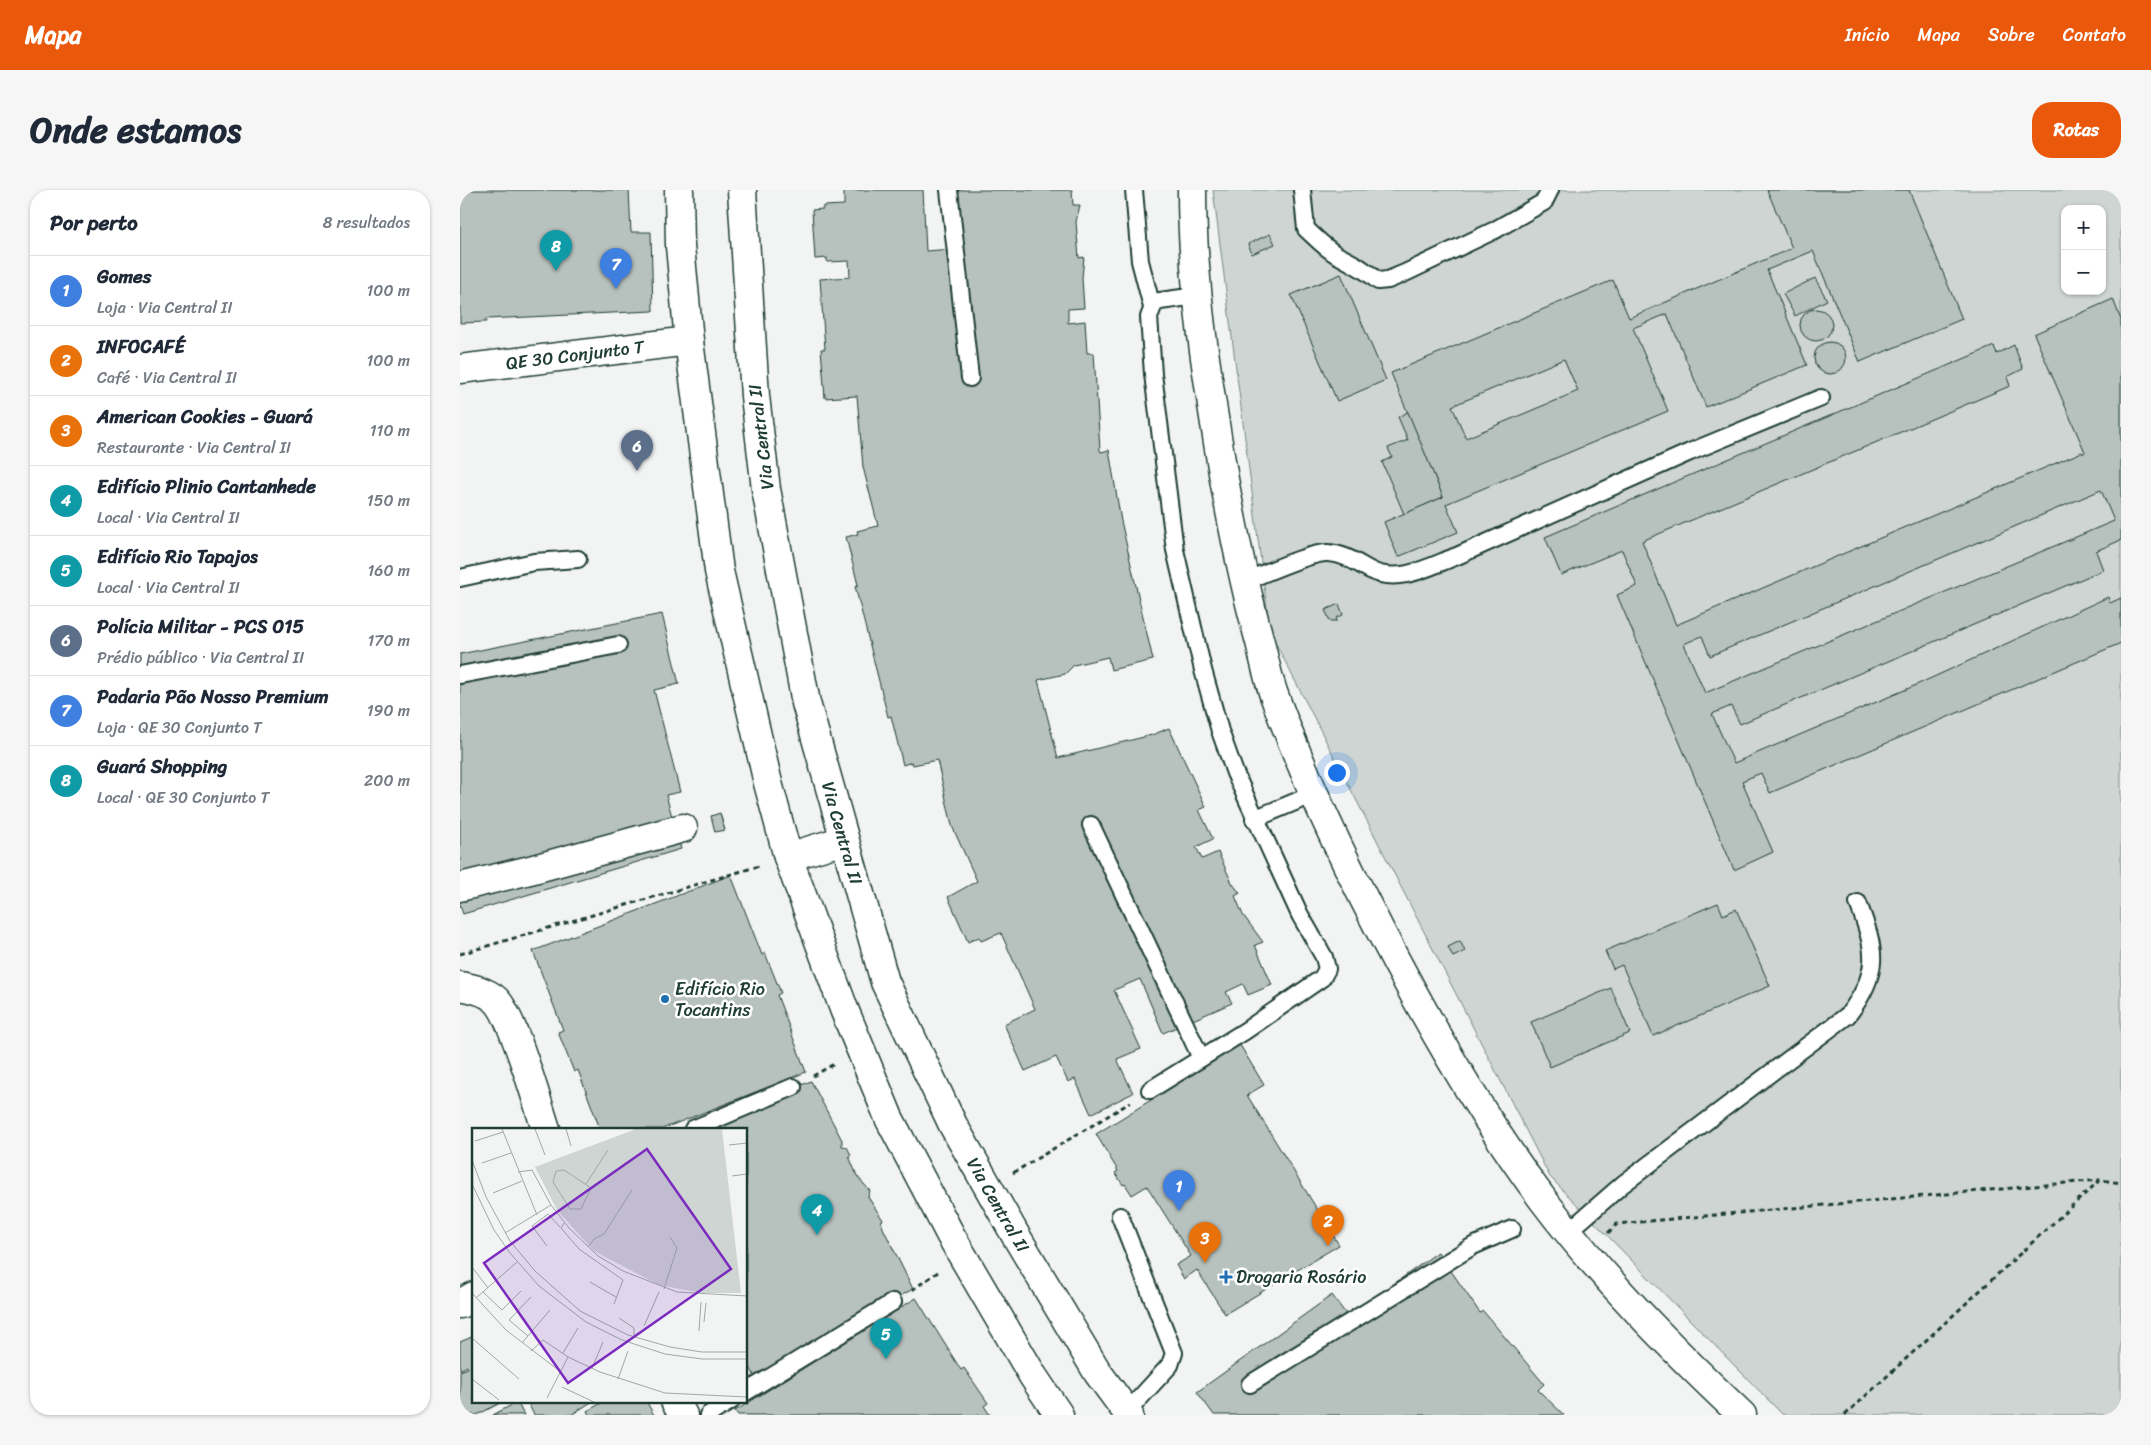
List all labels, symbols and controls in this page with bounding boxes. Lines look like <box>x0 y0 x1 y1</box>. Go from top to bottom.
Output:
text: Mapa <box>25 14 81 56</box>
text: Início <box>1845 19 1890 51</box>
text: Mapa <box>1918 19 1960 51</box>
text: Sobre <box>1988 19 2035 51</box>
text: Contato <box>2063 19 2126 51</box>
text: Onde estamos <box>30 99 241 161</box>
button: Rotas <box>2032 102 2121 158</box>
text: Por perto <box>50 204 138 242</box>
map controls <box>2061 205 2106 295</box>
button: + <box>2061 205 2106 250</box>
text: 8 resultados <box>323 208 410 237</box>
pin: 8 <box>540 230 572 271</box>
pin: 7 <box>600 248 632 289</box>
button: − <box>2061 250 2106 295</box>
text: Gomes <box>97 260 152 293</box>
text: 1 <box>63 276 69 305</box>
text: 100 m <box>366 276 410 305</box>
text: Loja · Via Central II <box>97 293 232 322</box>
text: INFOCAFÉ <box>97 330 185 363</box>
street label: QE 30 Conjunto T <box>504 331 647 379</box>
text: 2 <box>61 346 71 375</box>
text: 100 m <box>366 346 410 375</box>
text: Café · Via Central II <box>97 363 237 392</box>
street label: Via Central II <box>739 382 783 491</box>
text: American Cookies - Guará <box>97 400 313 433</box>
text: 3 <box>62 416 70 445</box>
text: 110 m <box>370 416 410 445</box>
pin: 6 <box>621 430 653 471</box>
text: Restaurante · Via Central II <box>97 433 291 462</box>
text: Edifício Plinio Cantanhede <box>97 470 316 503</box>
text: 4 <box>61 486 71 515</box>
text: 150 m <box>367 486 410 515</box>
text: Local · Via Central II <box>97 503 240 532</box>
text: Edifício Rio Tapajos <box>97 540 258 573</box>
text: 5 <box>61 556 71 585</box>
text: 160 m <box>367 556 410 585</box>
text: Local · Via Central II <box>97 573 240 602</box>
text: Polícia Militar - PCS 015 <box>97 610 304 643</box>
text: 6 <box>61 626 71 655</box>
text: 170 m <box>367 626 410 655</box>
text: Prédio público · Via Central II <box>97 643 304 672</box>
text: Padaria Pão Nosso Premium <box>97 680 329 713</box>
text: 7 <box>61 696 71 725</box>
text: 190 m <box>367 696 410 725</box>
text: Loja · QE 30 Conjunto T <box>97 713 262 742</box>
text: Guará Shopping <box>97 750 227 783</box>
your location <box>1324 760 1350 786</box>
text: 8 <box>61 766 71 795</box>
text: 200 m <box>364 766 410 795</box>
street label: Via Central II <box>812 778 872 889</box>
text: Local · QE 30 Conjunto T <box>97 783 269 812</box>
place label: Edifício Rio Tocantins <box>675 973 765 1026</box>
marker: Edifício Rio Tocantins <box>659 993 671 1005</box>
inset map <box>472 1128 748 1402</box>
street label: Via Central II <box>958 1151 1039 1259</box>
pin: 1 <box>1163 1170 1195 1211</box>
pin: 4 <box>801 1194 833 1235</box>
pin: 2 <box>1312 1205 1344 1246</box>
pin: 3 <box>1189 1222 1221 1263</box>
place label: Drogaria Rosário <box>1236 1261 1366 1293</box>
marker: Drogaria Rosário <box>1220 1271 1232 1283</box>
pin: 5 <box>870 1318 902 1359</box>

